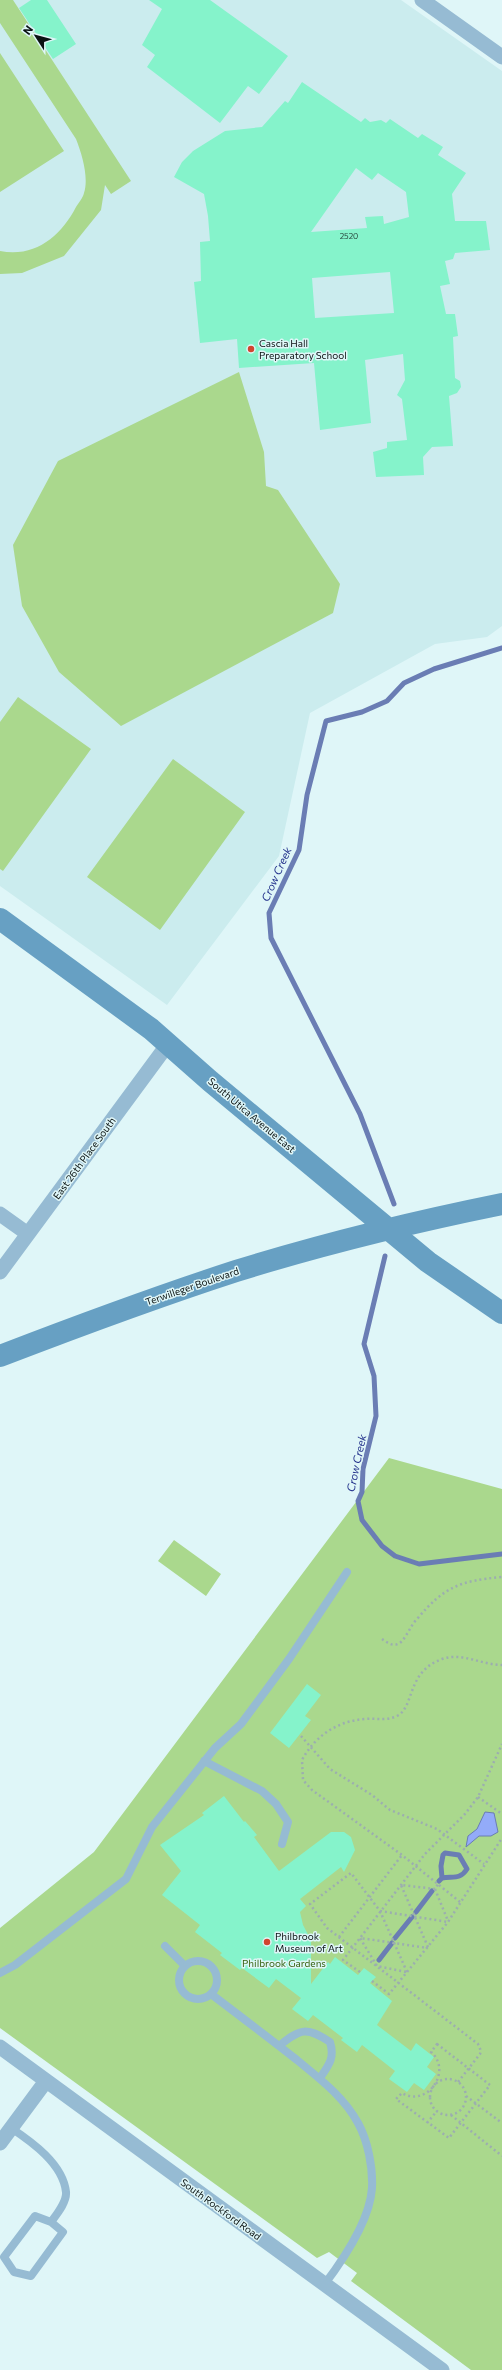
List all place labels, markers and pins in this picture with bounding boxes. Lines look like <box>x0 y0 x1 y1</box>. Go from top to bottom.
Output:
place label: Cascia Hall Preparatory School <box>259 337 347 361</box>
marker: Cascia Hall Preparatory School <box>246 344 256 354</box>
place label: Philbrook Museum of Art <box>275 1930 343 1954</box>
marker: Philbrook Museum of Art <box>262 1937 272 1947</box>

